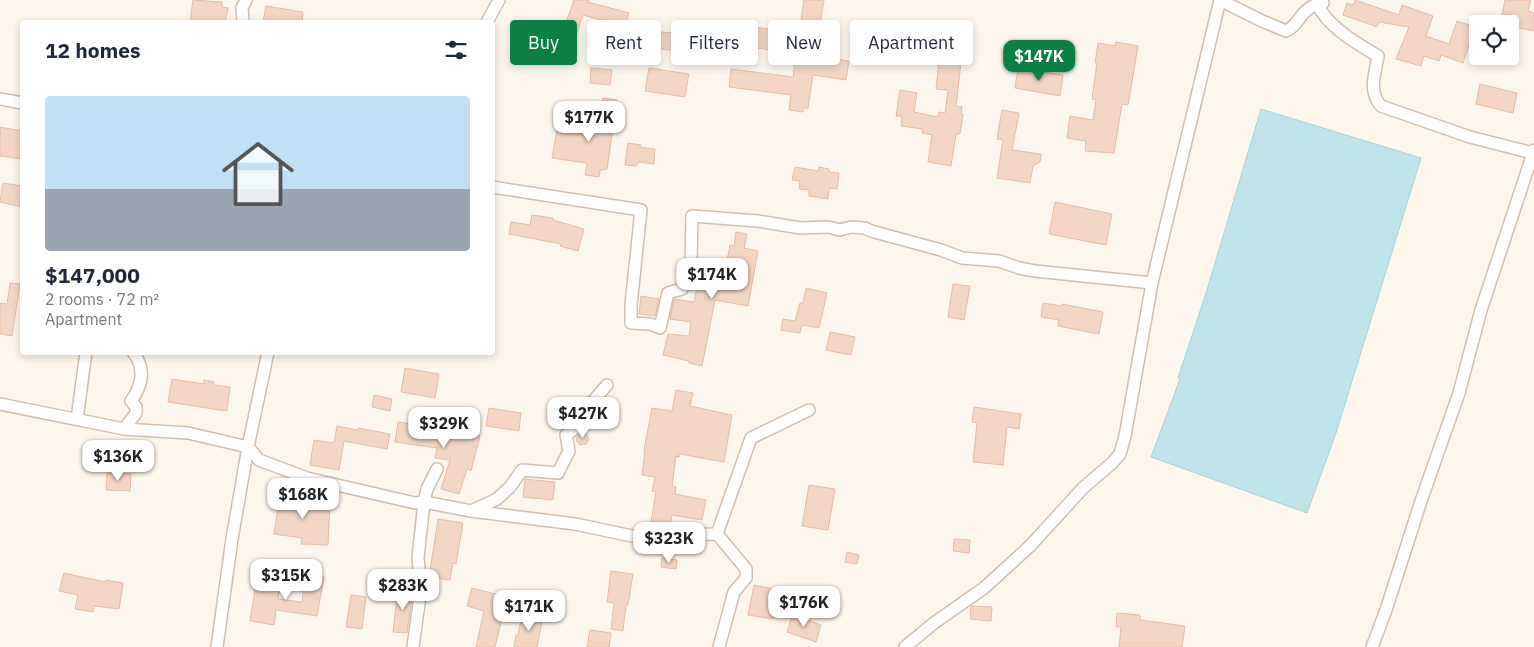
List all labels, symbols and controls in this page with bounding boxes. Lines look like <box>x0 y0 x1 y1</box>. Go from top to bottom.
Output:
map controls <box>1469 15 1519 65</box>
button: locate <box>1469 15 1519 65</box>
chip: Buy <box>510 20 577 65</box>
chip: Rent <box>587 20 661 65</box>
chip: Filters <box>671 20 758 65</box>
chip: New <box>768 20 840 65</box>
chip: Apartment <box>850 20 973 65</box>
text: 12 homes <box>45 36 141 64</box>
icon: filters <box>442 36 470 64</box>
pin: $147K <box>1004 39 1074 82</box>
text: $147K <box>1014 46 1064 66</box>
pin: $177K <box>554 100 624 143</box>
text: $177K <box>564 107 614 127</box>
icon: home <box>213 129 303 219</box>
pin: $174K <box>677 258 747 300</box>
text: $147,000 <box>45 261 140 289</box>
text: $174K <box>687 264 737 284</box>
text: 2 rooms · 72 m² <box>45 289 159 309</box>
text: Apartment <box>45 309 122 329</box>
pin: $427K <box>548 396 618 439</box>
text: $427K <box>558 403 608 423</box>
pin: $329K <box>409 406 479 449</box>
text: $329K <box>419 413 469 433</box>
pin: $136K <box>83 440 153 482</box>
text: $136K <box>93 446 143 466</box>
pin: $168K <box>268 478 338 520</box>
text: $168K <box>278 484 328 504</box>
pin: $323K <box>634 522 704 564</box>
text: $323K <box>644 528 694 548</box>
pin: $315K <box>251 558 321 601</box>
text: $315K <box>261 565 311 585</box>
pin: $283K <box>368 568 438 611</box>
text: $283K <box>378 575 428 595</box>
pin: $176K <box>769 586 839 628</box>
pin: $171K <box>494 590 564 632</box>
text: $176K <box>779 592 829 612</box>
text: $171K <box>504 596 554 616</box>

